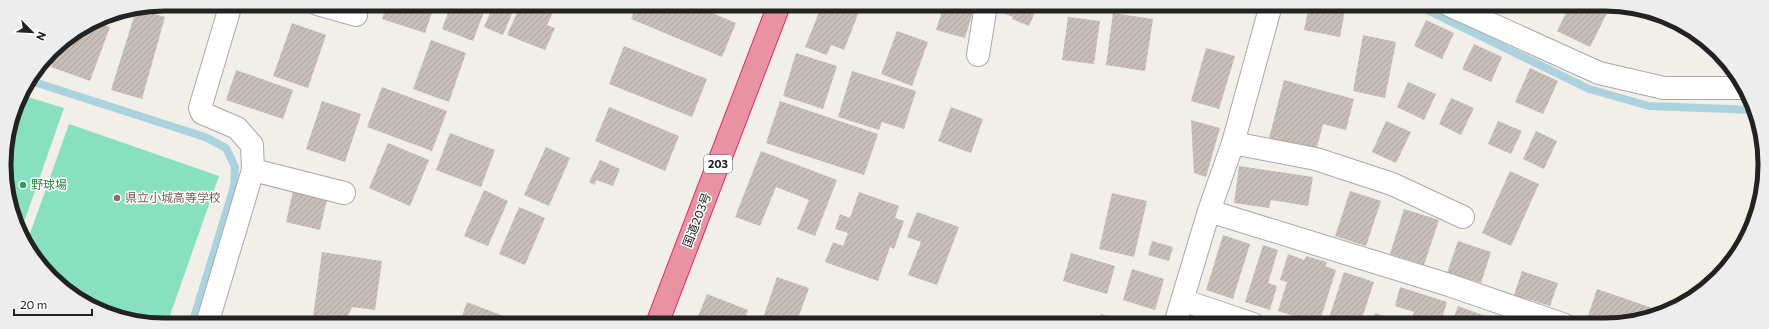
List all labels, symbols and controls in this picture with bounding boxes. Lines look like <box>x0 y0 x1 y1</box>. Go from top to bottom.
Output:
north arrow <box>12 12 52 52</box>
text: N <box>34 30 49 43</box>
road number: 203 <box>704 155 732 173</box>
place label: 野球場 <box>31 177 67 191</box>
marker: 野球場 <box>18 180 28 190</box>
place label: 県立小城高等学校 <box>125 190 221 204</box>
street label: 国道203号 <box>679 190 713 249</box>
marker: 県立小城高等学校 <box>112 193 122 203</box>
scale bar <box>14 291 92 317</box>
text: 20 m <box>20 297 47 311</box>

